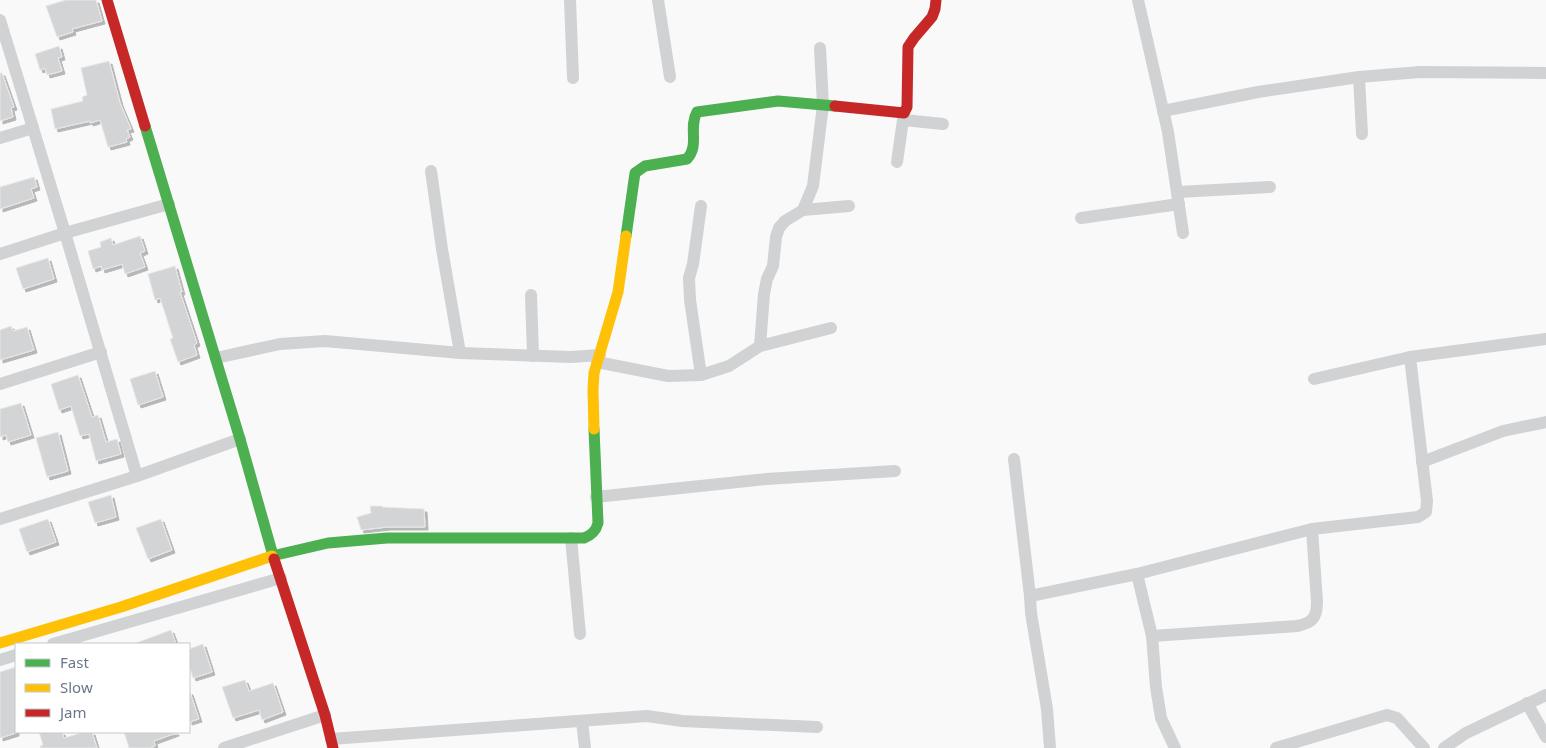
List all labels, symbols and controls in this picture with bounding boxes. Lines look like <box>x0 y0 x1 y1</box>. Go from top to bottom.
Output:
legend <box>15 643 190 733</box>
text: Fast <box>60 652 89 672</box>
text: Slow <box>60 677 93 697</box>
text: Jam <box>58 702 87 722</box>

